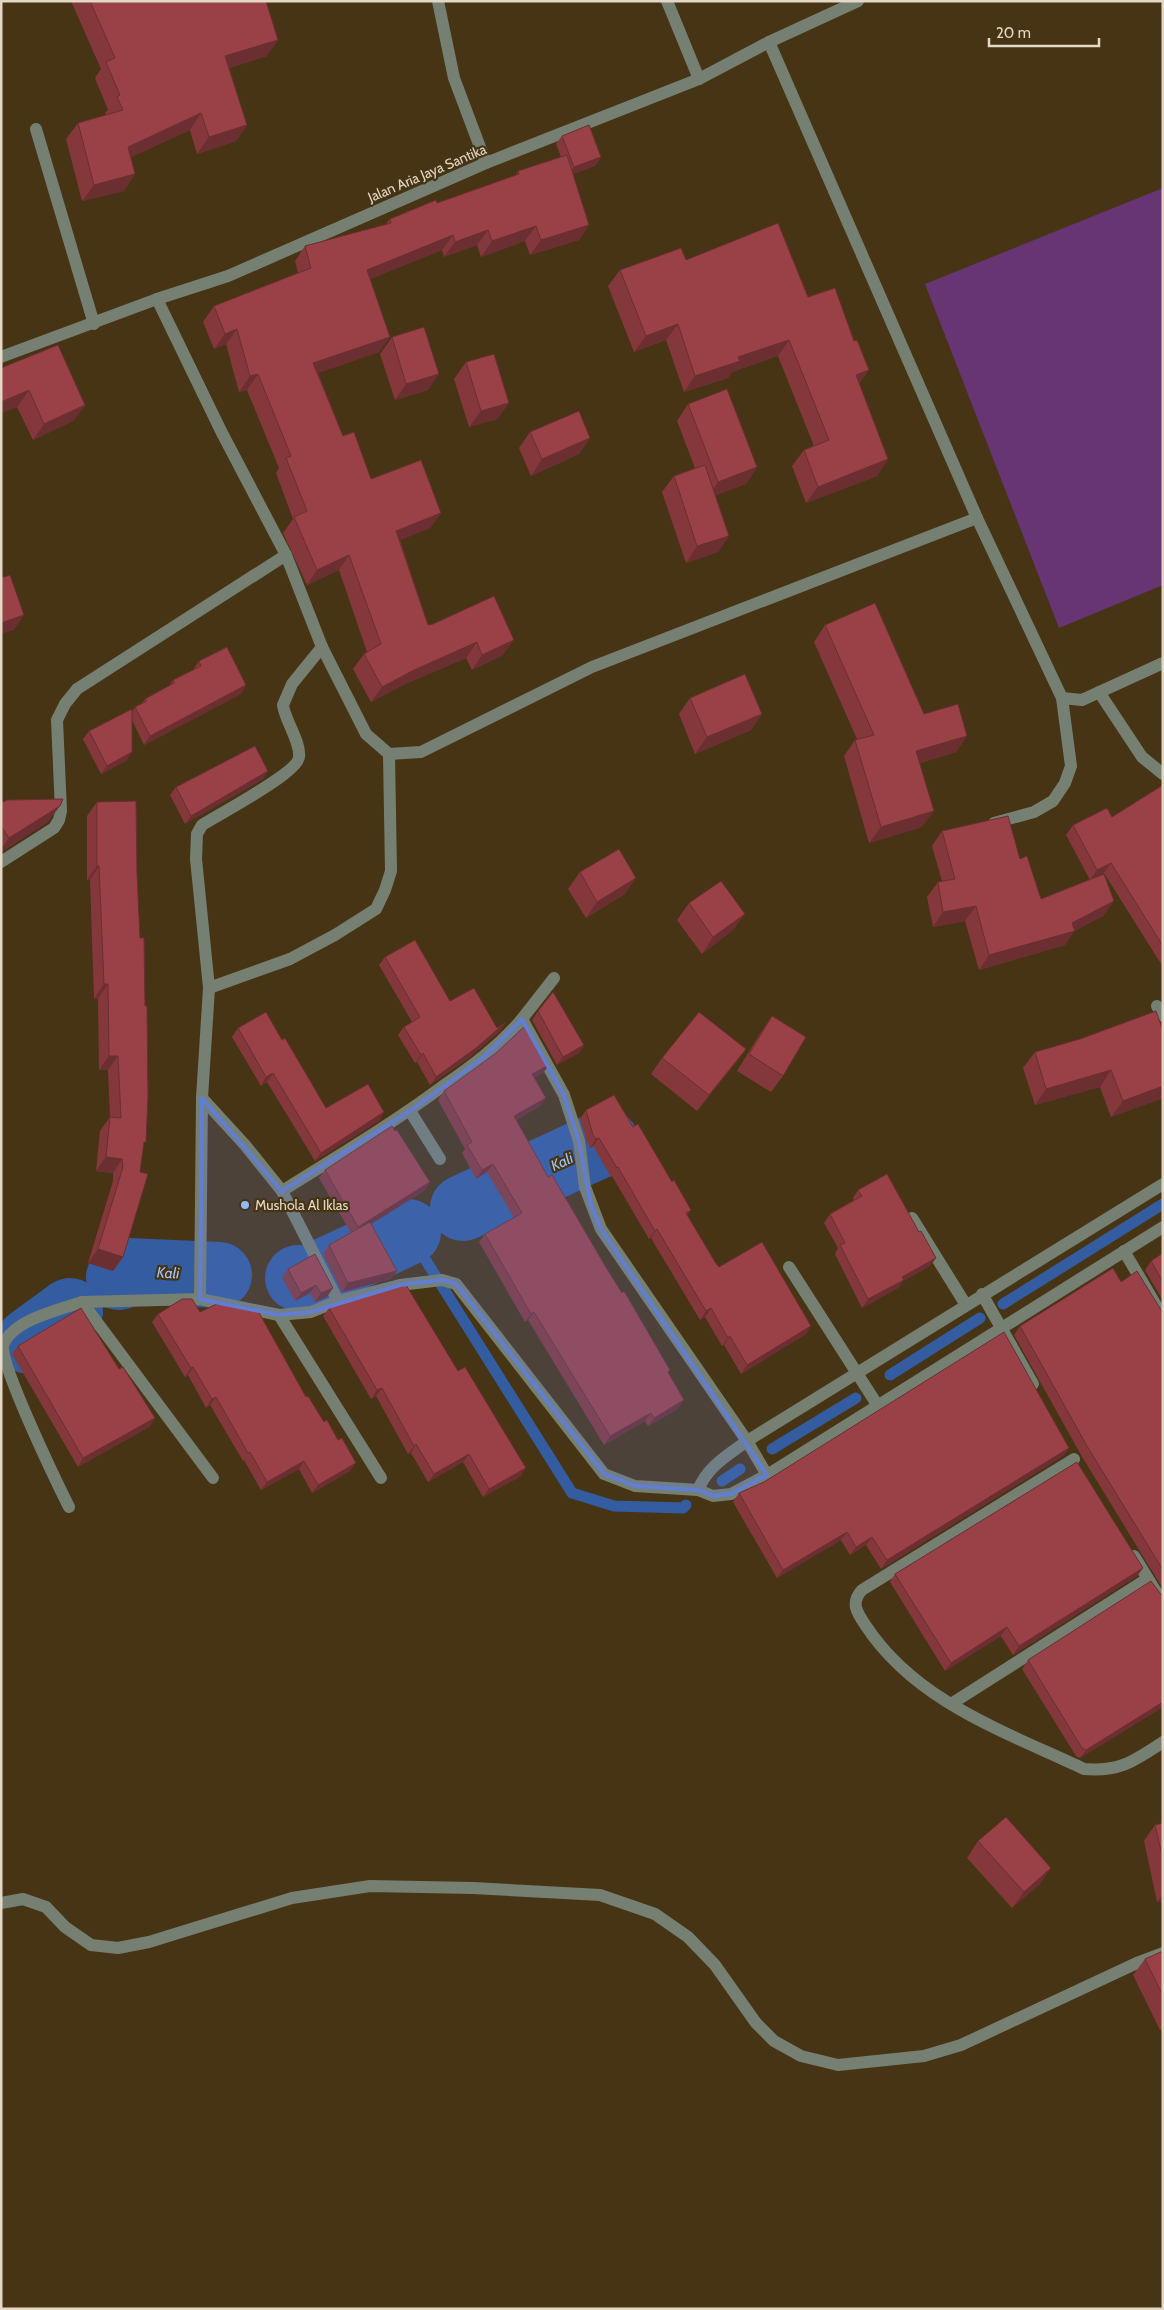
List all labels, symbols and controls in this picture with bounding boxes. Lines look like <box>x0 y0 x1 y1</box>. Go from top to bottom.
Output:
scale bar <box>989 15 1099 47</box>
text: 20 m <box>996 24 1031 42</box>
street label: Jalan Aria Jaya Santika <box>364 140 489 206</box>
water label: Kali <box>548 1149 577 1175</box>
place label: Mushola Al Iklas <box>255 1196 349 1214</box>
marker: Mushola Al Iklas <box>239 1199 251 1211</box>
water label: Kali <box>156 1264 181 1282</box>

